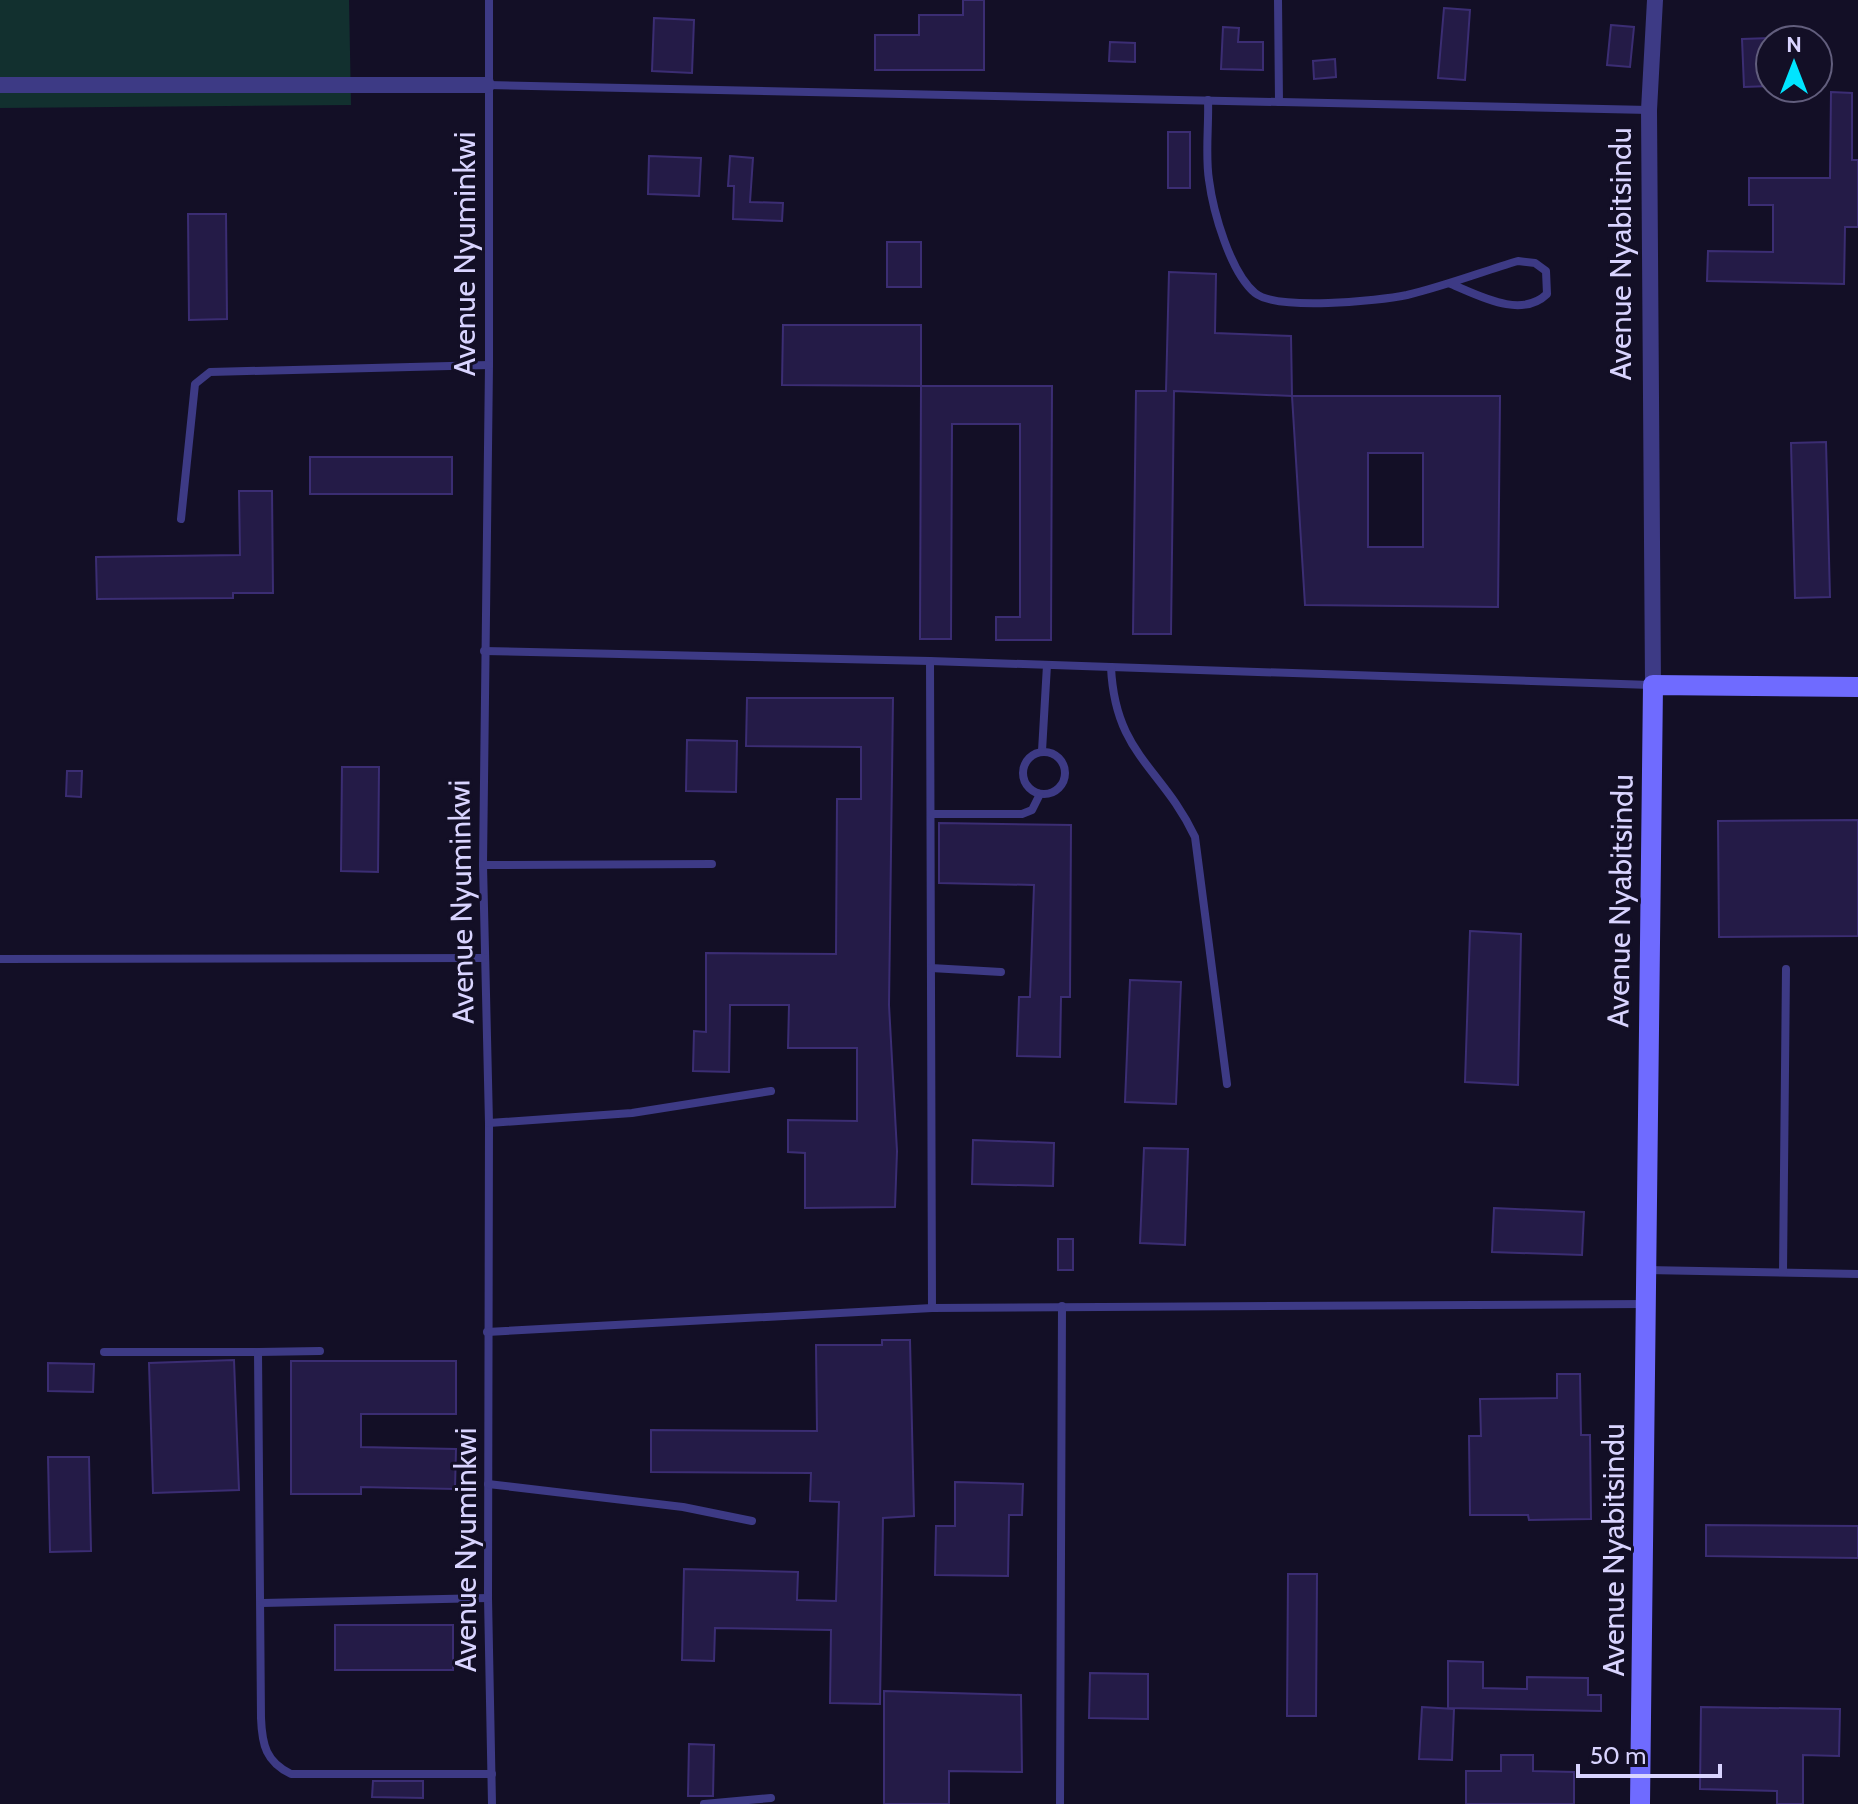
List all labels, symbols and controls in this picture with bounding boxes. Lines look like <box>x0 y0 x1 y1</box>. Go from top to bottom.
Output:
north arrow <box>1754 24 1834 104</box>
text: N <box>1786 31 1802 58</box>
street label: Avenue Nyabitsindu <box>1602 127 1639 381</box>
street label: Avenue Nyuminkwi <box>446 132 483 376</box>
street label: Avenue Nyabitsindu <box>1599 774 1641 1028</box>
street label: Avenue Nyuminkwi <box>440 779 482 1025</box>
street label: Avenue Nyabitsindu <box>1595 1423 1632 1677</box>
street label: Avenue Nyuminkwi <box>447 1428 484 1672</box>
scale bar <box>1578 1728 1720 1778</box>
text: 50 m <box>1590 1741 1646 1770</box>

